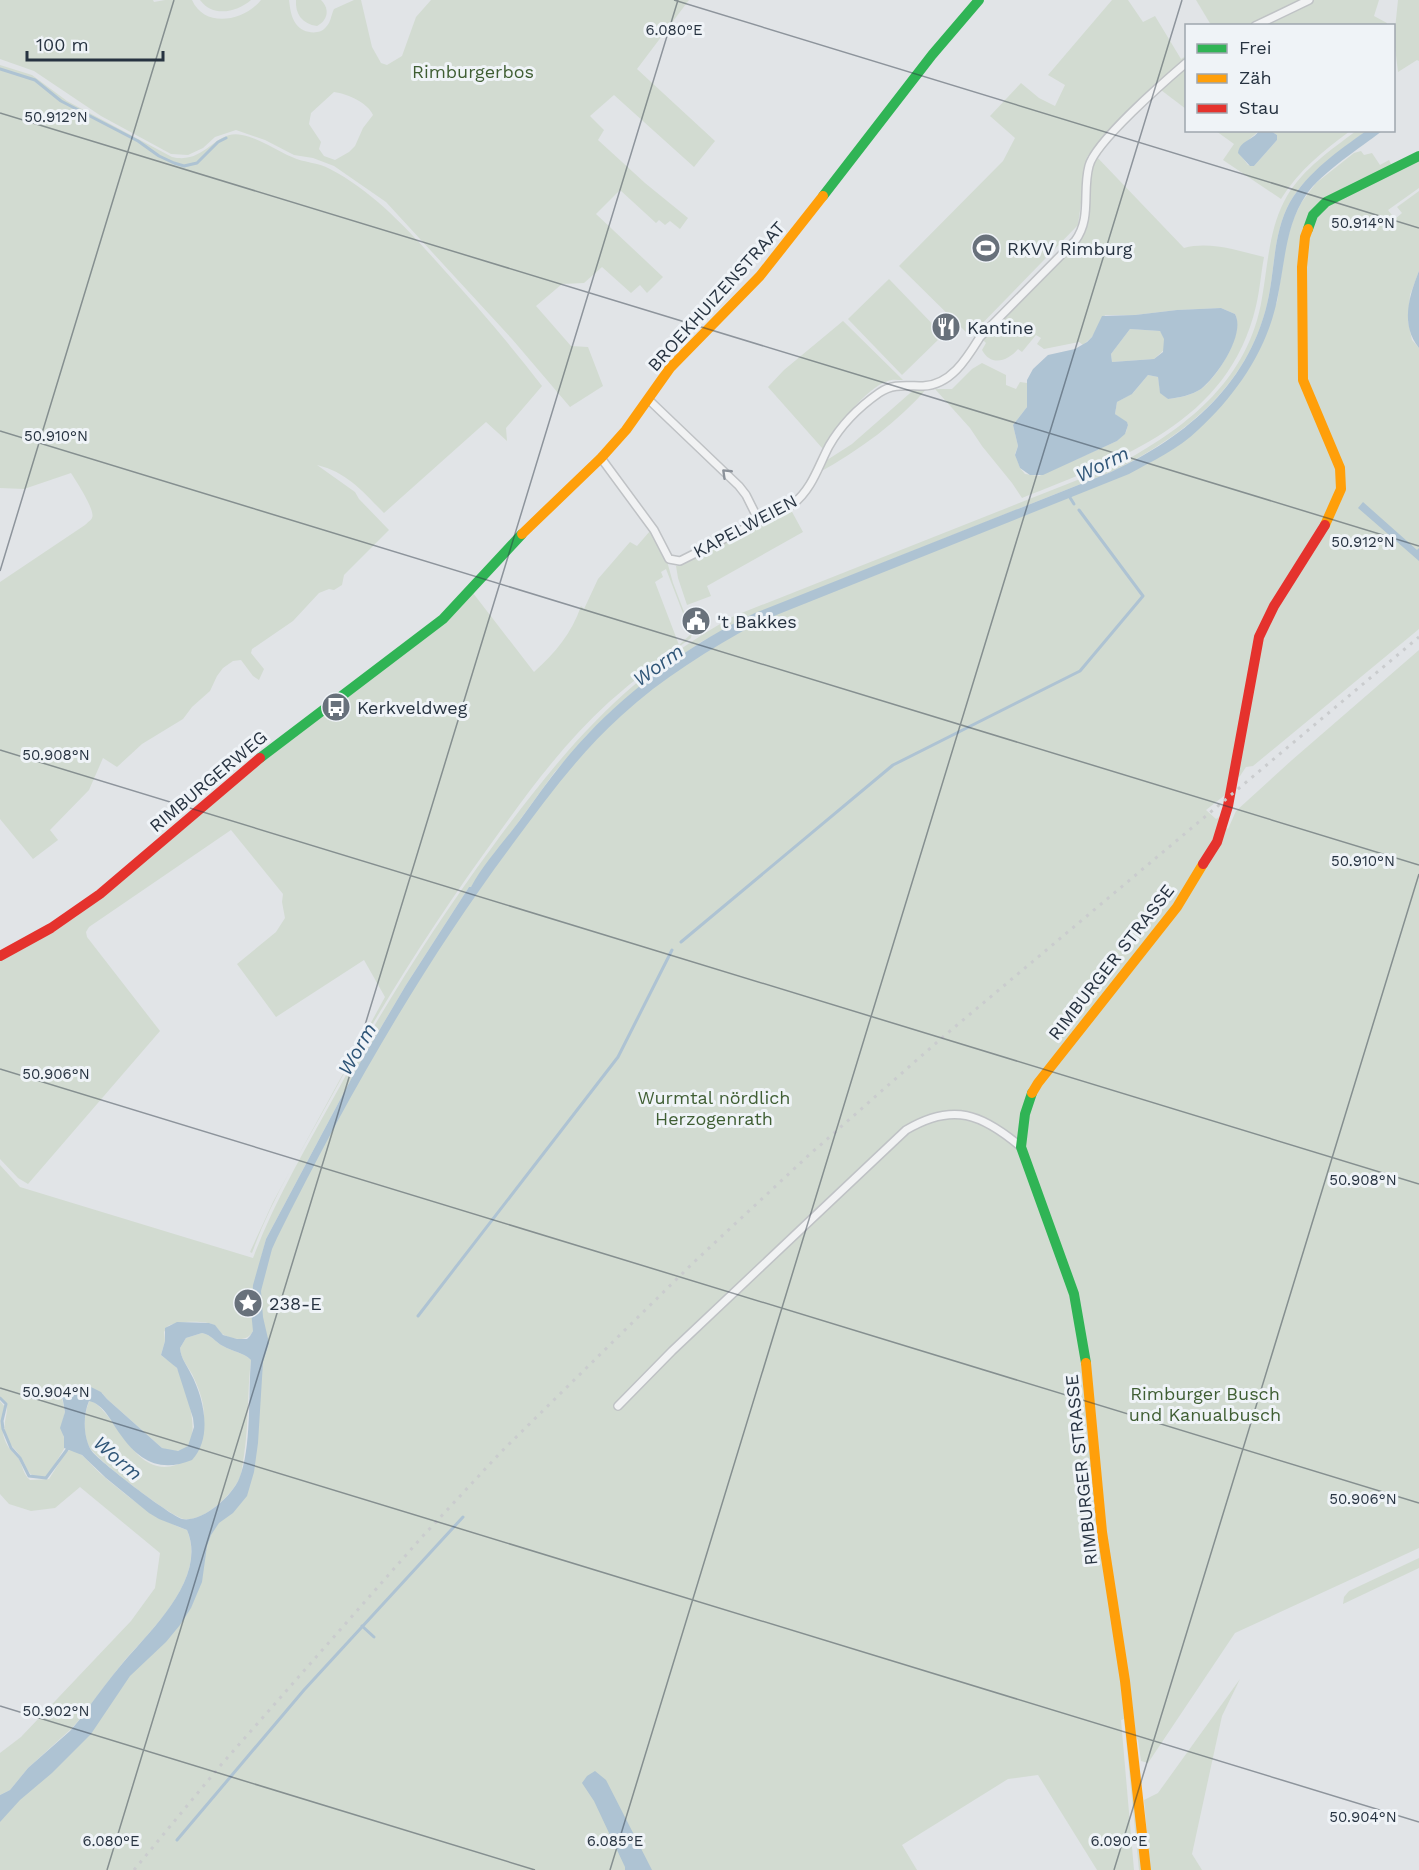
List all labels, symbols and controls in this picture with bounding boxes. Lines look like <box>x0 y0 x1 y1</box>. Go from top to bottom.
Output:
text: 6.080°E <box>645 21 703 39</box>
scale bar <box>27 24 164 62</box>
legend <box>1185 24 1395 132</box>
text: 100 m <box>36 34 89 55</box>
text: Frei <box>1239 37 1271 58</box>
park label: Rimburgerbos <box>412 61 534 82</box>
text: Zäh <box>1239 67 1272 88</box>
text: Stau <box>1239 97 1279 118</box>
text: 50.912°N <box>24 108 88 126</box>
text: 50.914°N <box>1331 214 1395 232</box>
street label: BROEKHUIZENSTRAAT <box>643 217 789 375</box>
sports icon: RKVV Rimburg <box>970 232 1002 264</box>
place label: RKVV Rimburg <box>1007 238 1133 259</box>
restaurant icon: Kantine <box>930 311 962 343</box>
place label: Kantine <box>967 317 1034 338</box>
text: 50.910°N <box>24 427 88 445</box>
water label: Worm <box>1071 441 1133 487</box>
one-way arrow <box>723 470 734 481</box>
street label: KAPELWEIEN <box>690 490 800 562</box>
text: 50.912°N <box>1331 533 1395 551</box>
public building icon: 't Bakkes <box>680 605 712 637</box>
place label: 't Bakkes <box>717 611 797 632</box>
water label: Worm <box>628 639 688 691</box>
bus stop icon: Kerkveldweg <box>320 691 352 723</box>
place label: Kerkveldweg <box>357 697 468 718</box>
street label: RIMBURGERWEG <box>145 726 271 836</box>
text: 50.908°N <box>22 746 90 764</box>
text: 50.910°N <box>1331 852 1395 870</box>
street label: RIMBURGER STRASSE <box>1044 880 1178 1044</box>
water label: Worm <box>332 1019 382 1079</box>
text: 50.906°N <box>22 1065 90 1083</box>
park label: Wurmtal nördlich Herzogenrath <box>638 1087 790 1129</box>
text: 50.908°N <box>1329 1171 1397 1189</box>
place icon: 238-E <box>232 1287 264 1319</box>
place label: 238-E <box>269 1293 322 1314</box>
street label: RIMBURGER STRASSE <box>1061 1374 1101 1566</box>
text: 50.904°N <box>22 1383 90 1401</box>
park label: Rimburger Busch und Kanualbusch <box>1129 1383 1281 1425</box>
water label: Worm <box>89 1430 147 1486</box>
text: 50.906°N <box>1329 1490 1397 1508</box>
text: 50.902°N <box>23 1702 89 1720</box>
text: 50.904°N <box>1329 1808 1397 1826</box>
text: 6.080°E <box>82 1832 140 1850</box>
text: 6.085°E <box>587 1832 643 1850</box>
text: 6.090°E <box>1090 1832 1148 1850</box>

